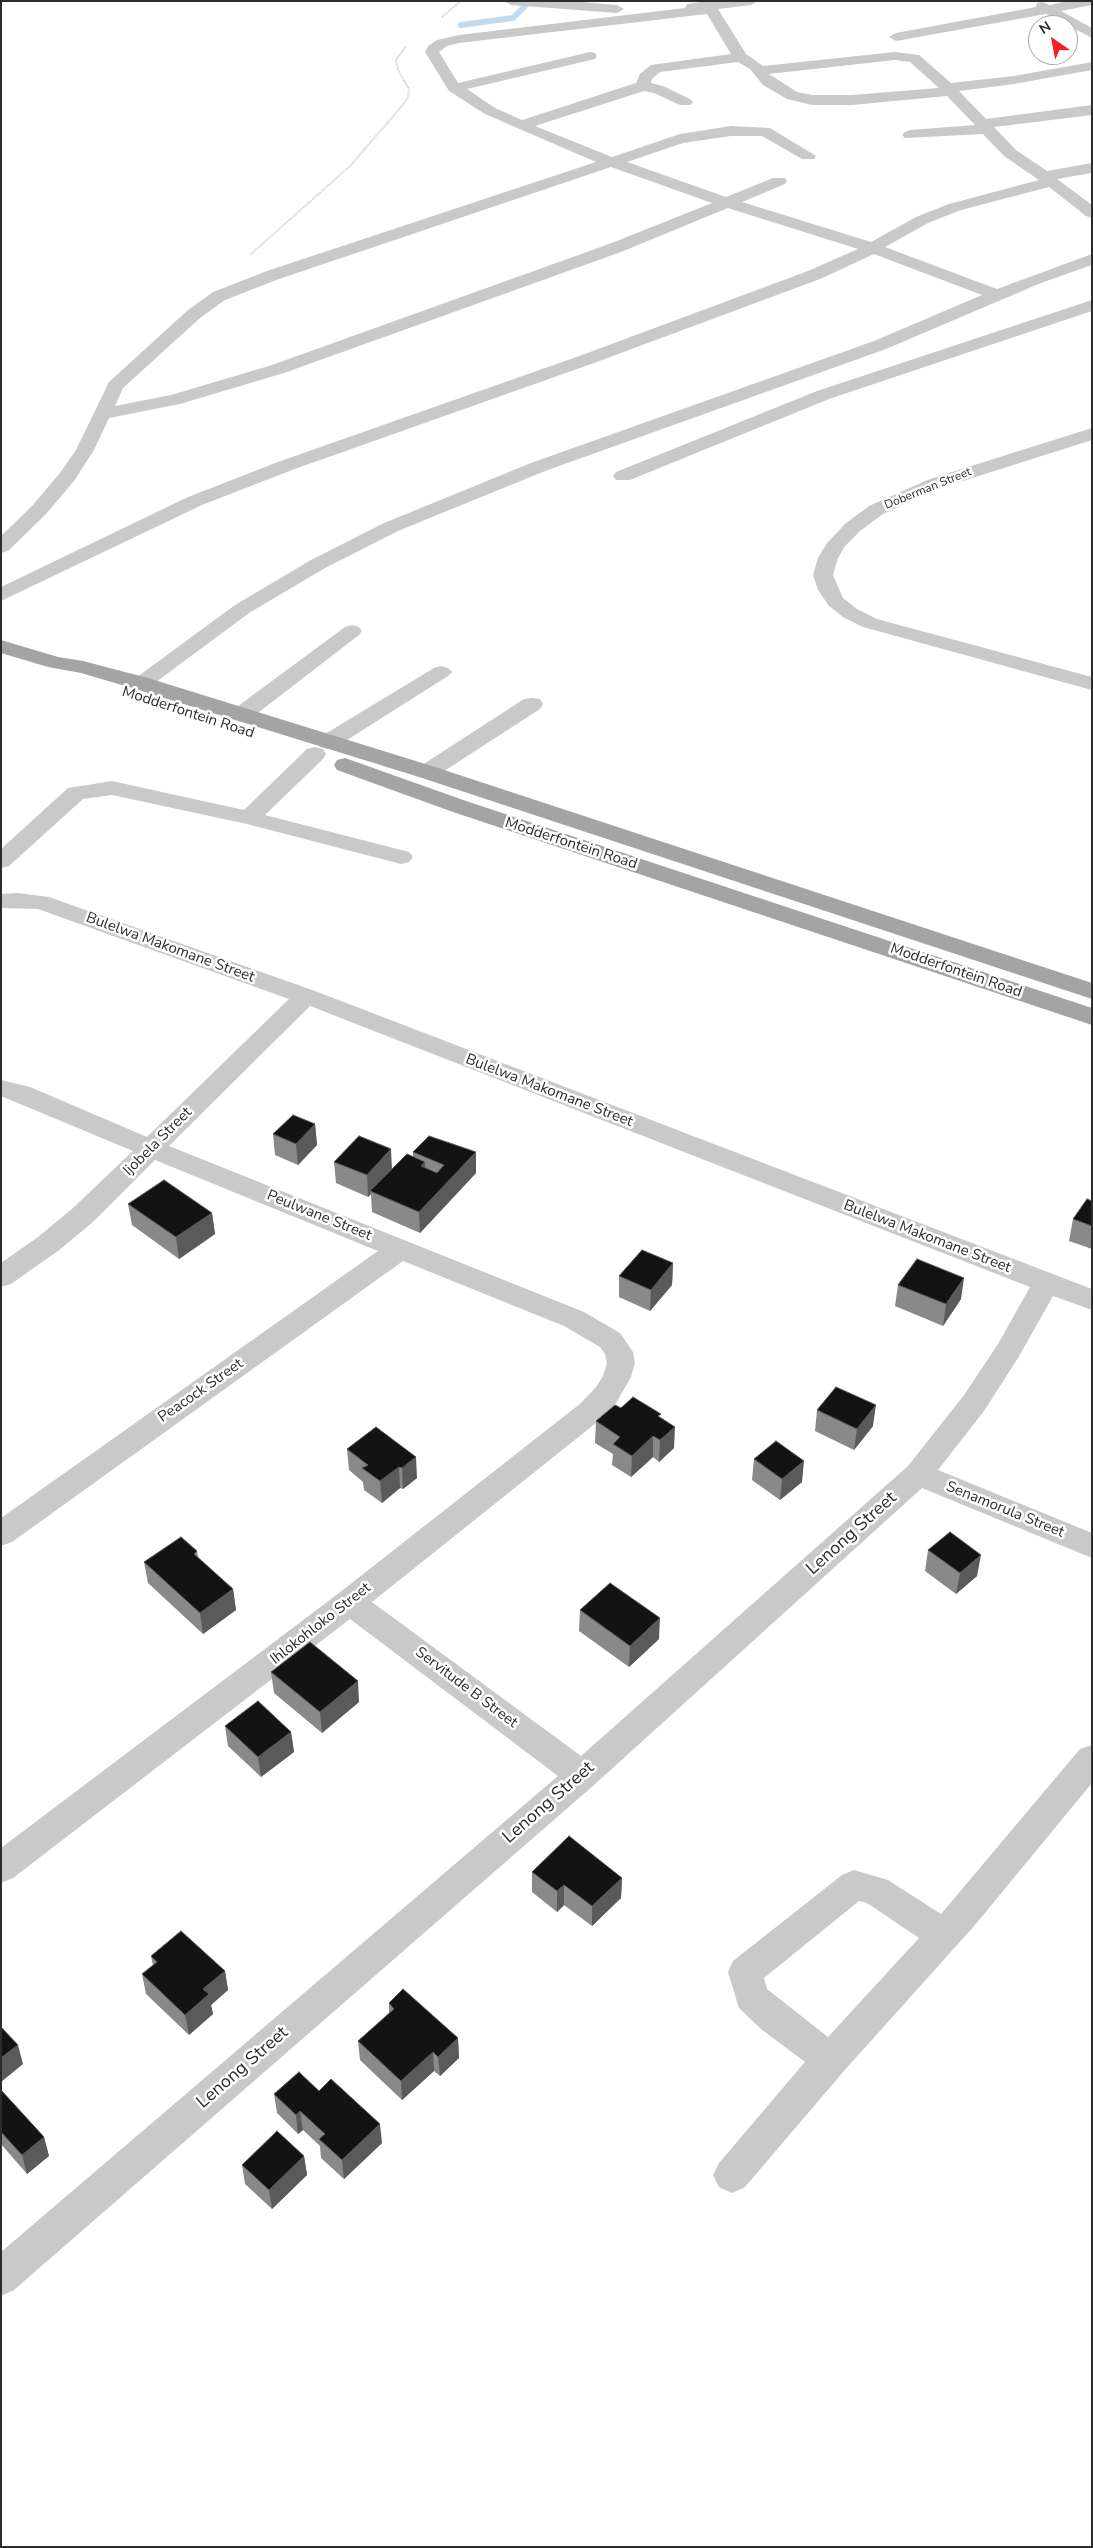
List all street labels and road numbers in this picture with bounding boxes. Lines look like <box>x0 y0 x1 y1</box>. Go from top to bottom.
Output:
street label: Doberman Street <box>882 465 974 513</box>
street label: Modderfontein Road <box>120 683 256 743</box>
street label: Modderfontein Road <box>503 814 639 874</box>
street label: Bulelwa Makomane Street <box>83 909 257 987</box>
street label: Modderfontein Road <box>888 940 1024 1002</box>
street label: Bulelwa Makomane Street <box>463 1051 635 1131</box>
street label: Ijobela Street <box>120 1104 196 1180</box>
street label: Peulwane Street <box>264 1187 374 1245</box>
street label: Bulelwa Makomane Street <box>841 1197 1013 1277</box>
street label: Peacock Street <box>155 1355 247 1427</box>
street label: Senamorula Street <box>943 1478 1067 1542</box>
street label: Lenong Street <box>802 1488 902 1580</box>
street label: Ihlokohloko Street <box>267 1579 375 1669</box>
street label: Servitude B Street <box>411 1644 521 1732</box>
street label: Lenong Street <box>499 1757 599 1849</box>
street label: Lenong Street <box>193 2022 293 2114</box>

